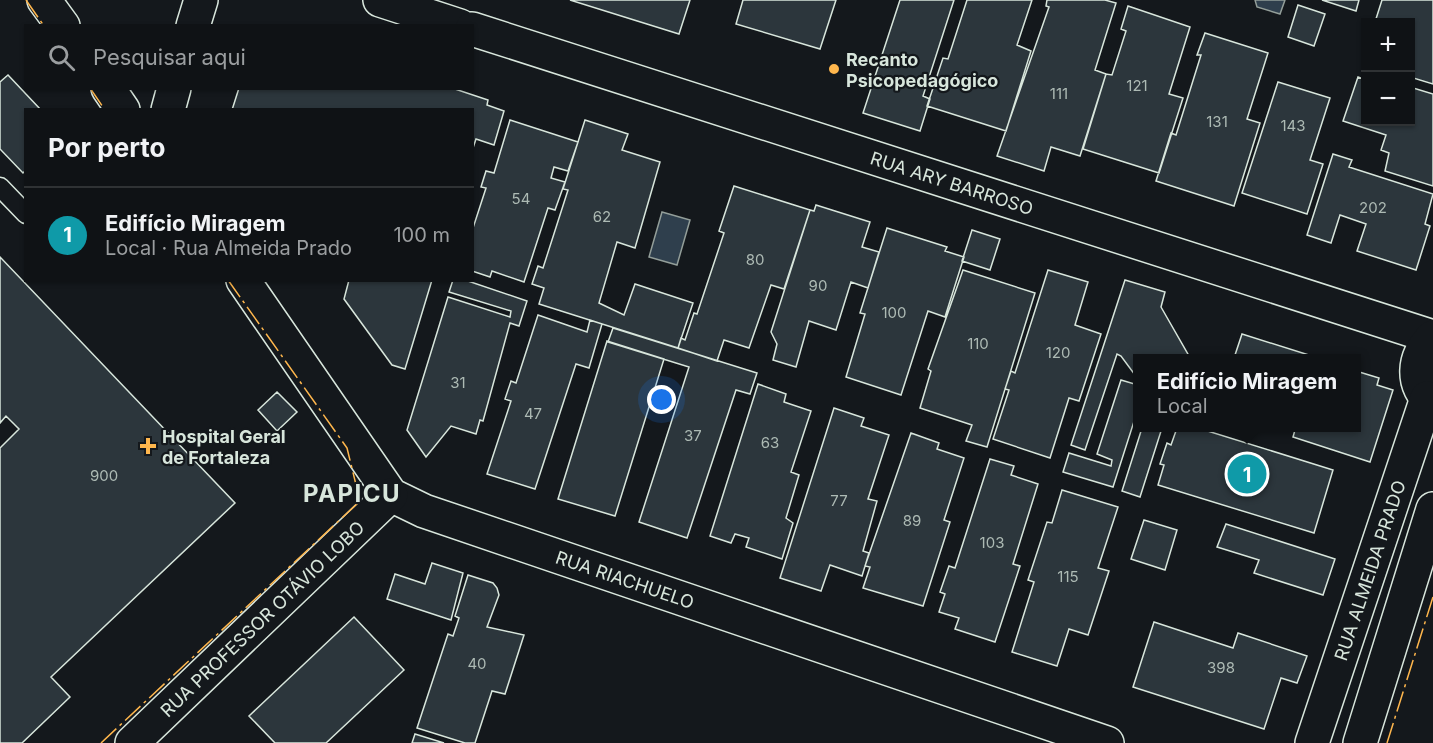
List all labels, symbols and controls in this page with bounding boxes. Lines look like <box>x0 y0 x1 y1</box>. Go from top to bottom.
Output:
map controls <box>1361 18 1415 126</box>
button: + <box>1361 18 1415 72</box>
search box <box>24 24 474 90</box>
icon: search <box>45 41 78 74</box>
text: Pesquisar aqui <box>93 44 246 70</box>
place label: Recanto Psicopedagógico <box>846 49 998 91</box>
marker: Recanto Psicopedagógico <box>827 62 841 76</box>
button: − <box>1361 72 1415 126</box>
house number: 121 <box>1126 76 1148 95</box>
house number: 111 <box>1050 84 1068 103</box>
house number: 131 <box>1206 112 1228 131</box>
house number: 143 <box>1280 116 1306 135</box>
text: Por perto <box>48 132 166 163</box>
street label: RUA ARY BARROSO <box>868 147 1036 219</box>
house number: 54 <box>512 189 530 208</box>
house number: 202 <box>1359 198 1387 217</box>
house number: 62 <box>593 207 611 226</box>
text: Edifício Miragem <box>105 210 286 236</box>
text: 1 <box>63 223 72 247</box>
text: 100 m <box>393 223 450 247</box>
text: Local · Rua Almeida Prado <box>105 236 352 260</box>
house number: 80 <box>746 250 764 269</box>
house number: 90 <box>809 276 827 295</box>
house number: 100 <box>881 303 907 322</box>
house number: 110 <box>967 334 989 353</box>
house number: 120 <box>1046 343 1070 362</box>
popup <box>1133 354 1361 432</box>
text: Edifício Miragem <box>1157 368 1337 394</box>
house number: 31 <box>450 373 466 392</box>
your location <box>647 385 676 414</box>
text: Local <box>1157 394 1208 418</box>
house number: 47 <box>524 404 542 423</box>
place label: Hospital Geral de Fortaleza <box>162 426 286 468</box>
house number: 37 <box>684 426 702 445</box>
house number: 63 <box>761 433 779 452</box>
marker: Hospital Geral de Fortaleza <box>139 437 157 455</box>
pin: 1 <box>1228 452 1266 496</box>
house number: 900 <box>90 466 118 485</box>
street label: RUA ALMEIDA PRADO <box>1330 477 1409 663</box>
district label: PAPICU <box>303 479 401 508</box>
house number: 77 <box>830 491 848 510</box>
house number: 89 <box>903 511 921 530</box>
street label: RUA PROFESSOR OTÁVIO LOBO <box>156 516 368 721</box>
house number: 103 <box>980 533 1004 552</box>
street label: RUA RIACHUELO <box>553 546 697 612</box>
house number: 115 <box>1057 567 1079 586</box>
house number: 40 <box>467 654 487 673</box>
house number: 398 <box>1207 658 1235 677</box>

